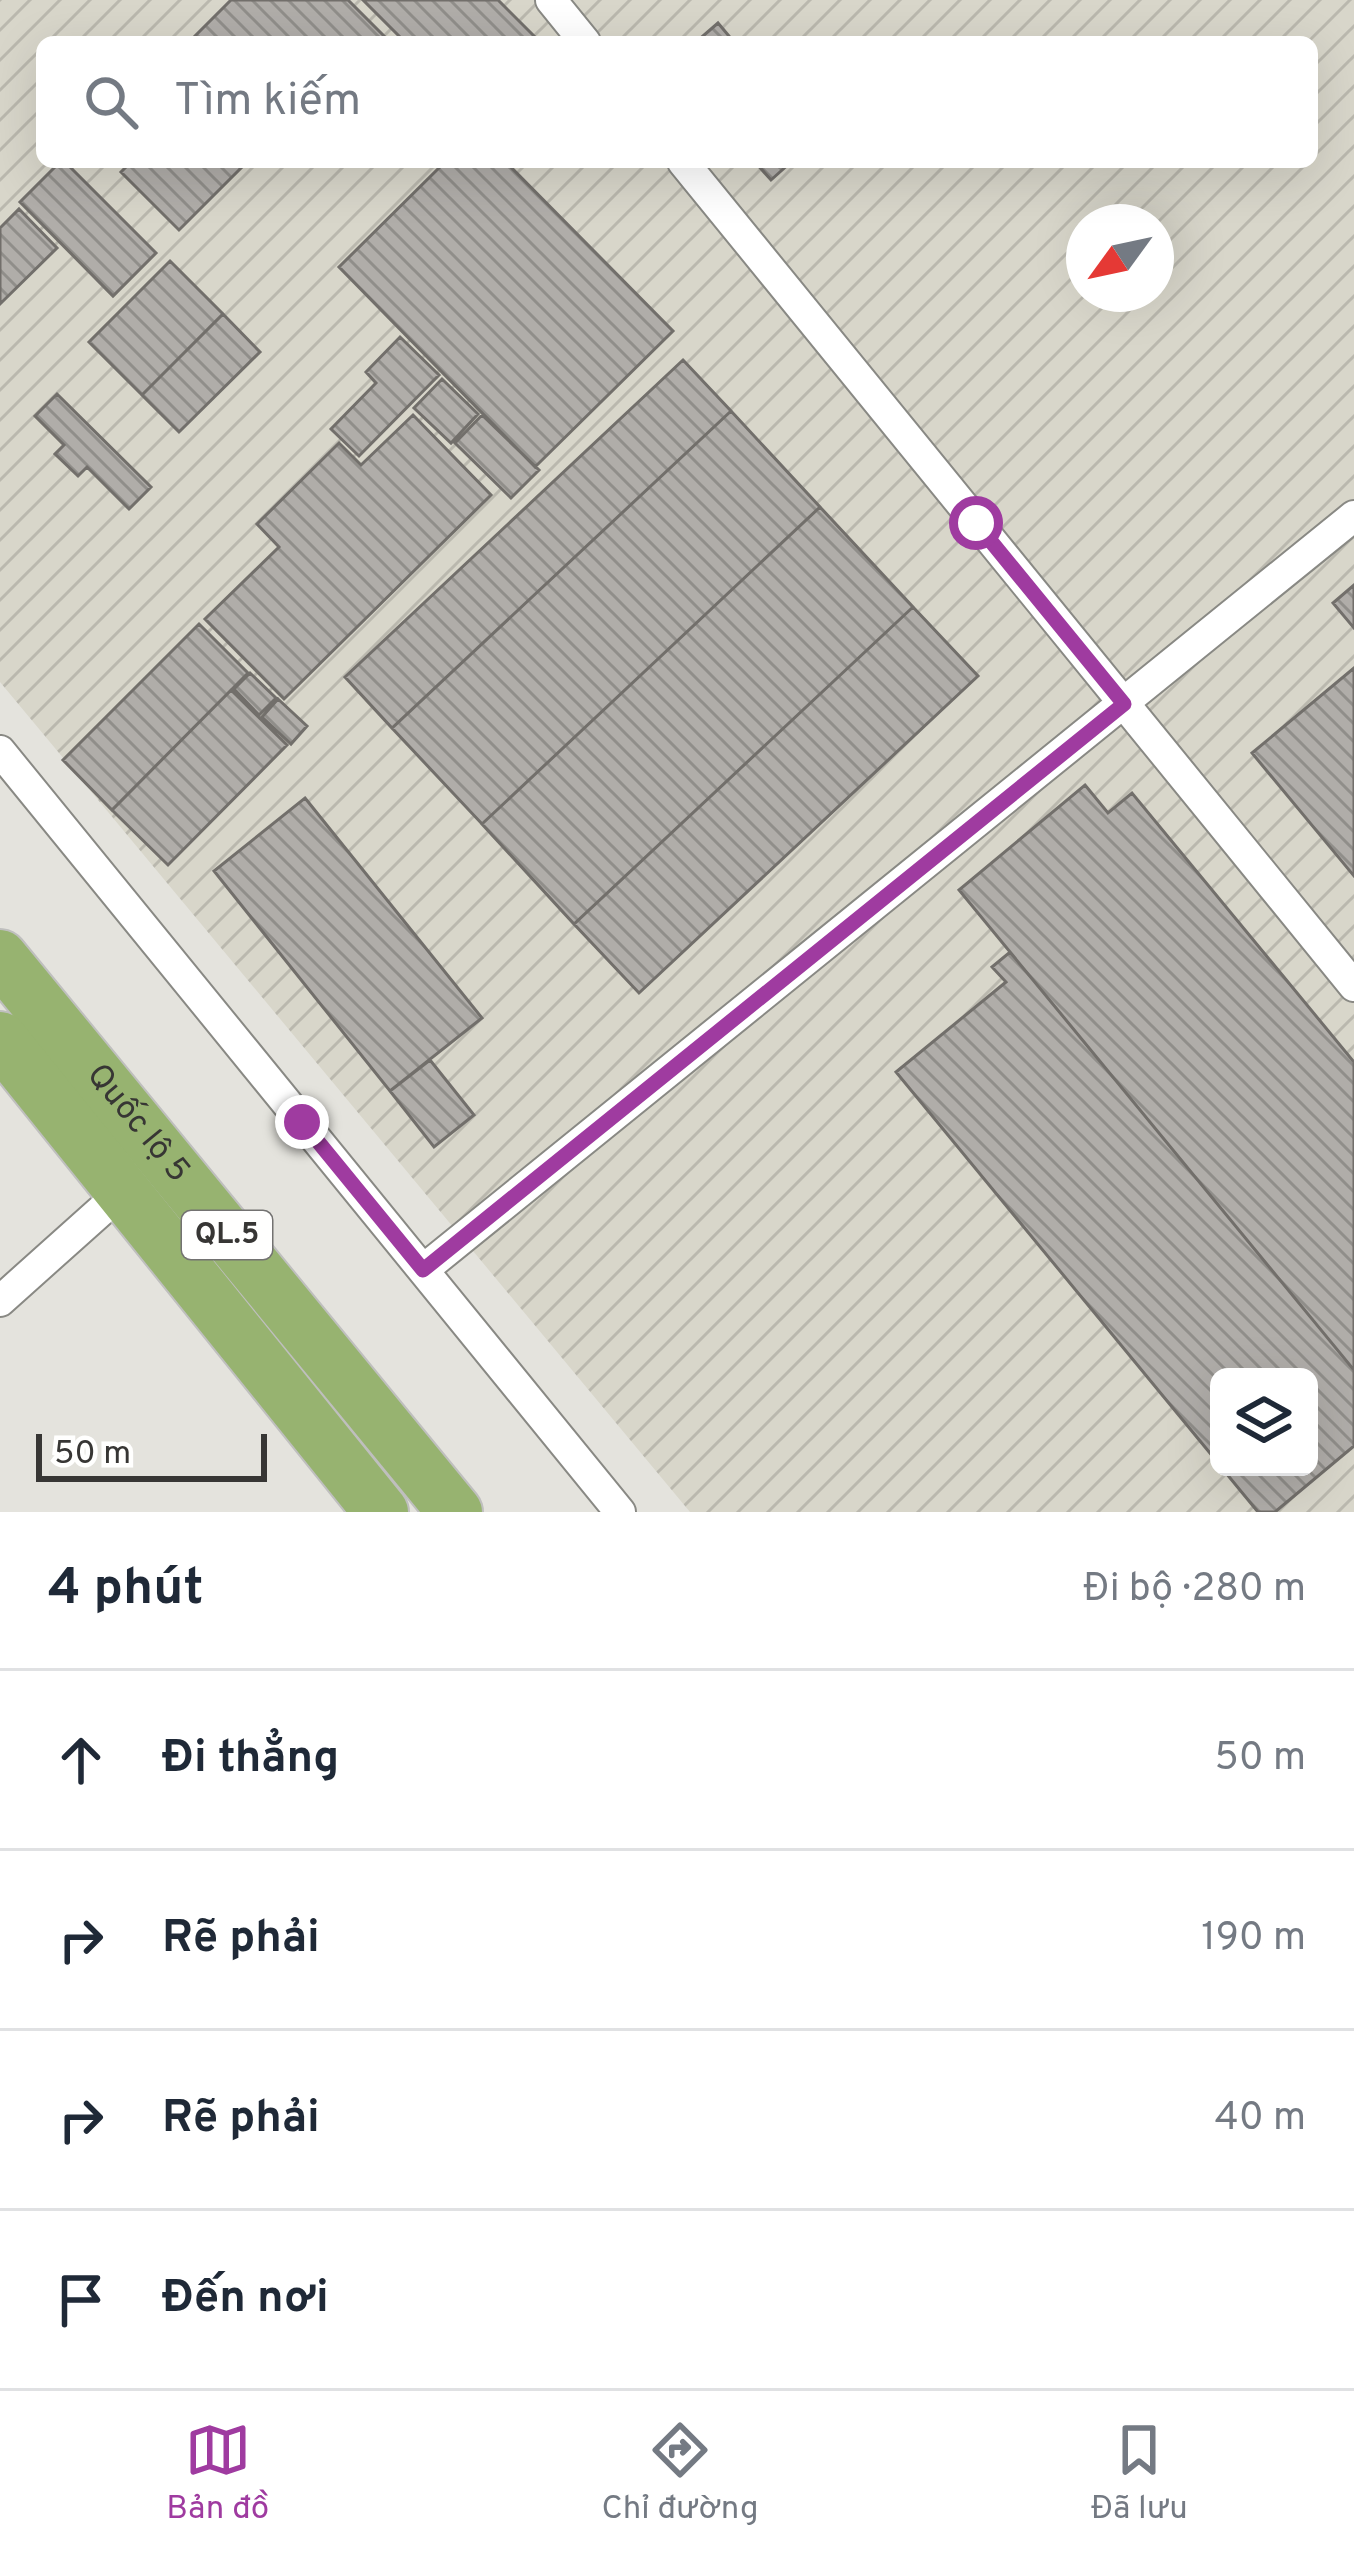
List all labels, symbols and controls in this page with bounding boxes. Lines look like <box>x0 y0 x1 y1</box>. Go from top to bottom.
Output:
search box <box>36 36 1318 168</box>
icon: search <box>78 69 144 135</box>
text: Tìm kiếm <box>174 74 361 131</box>
north arrow <box>1066 204 1174 312</box>
route start <box>949 496 1003 550</box>
street label: Quốc lộ 5 <box>76 1056 198 1192</box>
route end <box>275 1095 329 1149</box>
road number: QL.5 <box>182 1211 272 1259</box>
map controls <box>1210 1368 1318 1476</box>
button: layers <box>1210 1368 1318 1476</box>
scale bar <box>36 1428 267 1481</box>
text: 50 m <box>54 1434 131 1476</box>
text: 4 phút <box>48 1558 203 1623</box>
text: Đi bộ · 280 m <box>1083 1566 1306 1615</box>
icon: ahead <box>48 1727 114 1793</box>
text: Đi thẳng <box>162 1731 339 1788</box>
text: 50 m <box>1215 1735 1306 1784</box>
icon: right <box>48 1907 114 1973</box>
text: Rẽ phải <box>162 1911 320 1968</box>
text: 190 m <box>1201 1915 1306 1964</box>
icon: right <box>48 2087 114 2153</box>
text: Rẽ phải <box>162 2091 320 2148</box>
text: 40 m <box>1215 2095 1306 2144</box>
icon: arrive <box>48 2267 114 2333</box>
text: Đến nơi <box>162 2271 329 2328</box>
tab: Bản đồ <box>166 2417 269 2531</box>
tab: Chỉ đường <box>601 2417 759 2531</box>
tab: Đã lưu <box>1091 2417 1188 2531</box>

